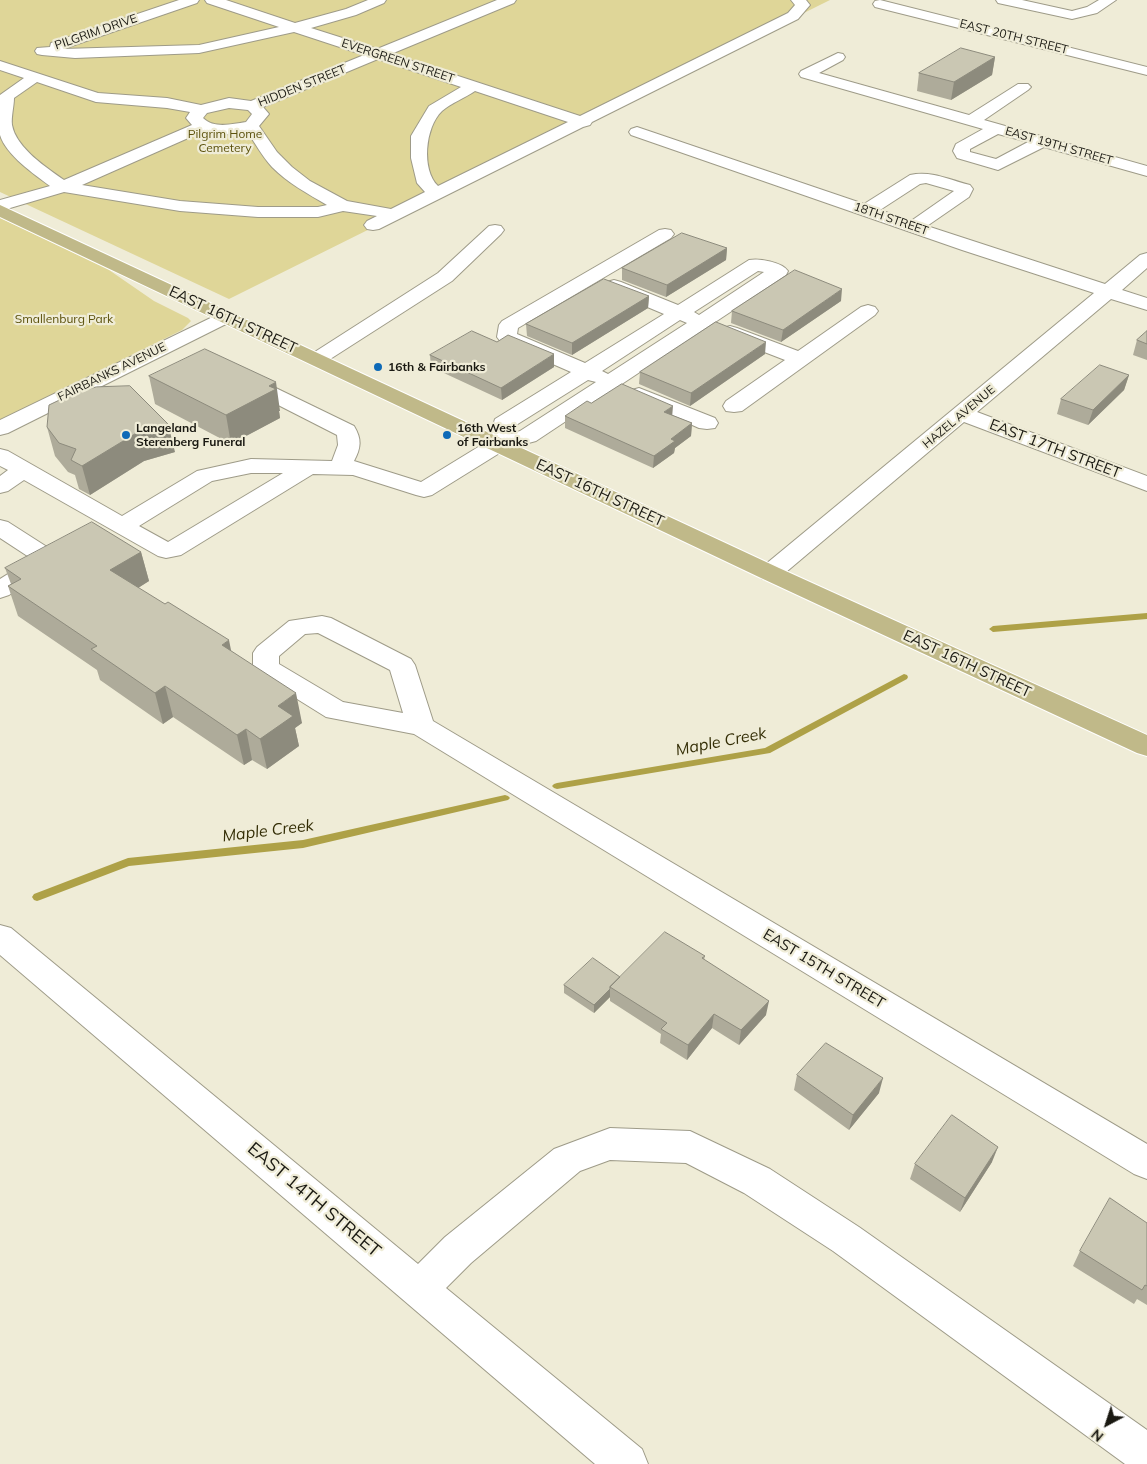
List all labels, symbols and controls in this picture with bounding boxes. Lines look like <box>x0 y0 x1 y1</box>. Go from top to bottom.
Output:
street label: PILGRIM DRIVE <box>53 11 139 53</box>
street label: EAST 20TH STREET <box>958 17 1070 57</box>
street label: EVERGREEN STREET <box>340 36 456 86</box>
street label: HIDDEN STREET <box>256 62 348 110</box>
street label: EAST 19TH STREET <box>1004 124 1114 168</box>
park label: Pilgrim Home Cemetery <box>188 127 262 155</box>
street label: 18TH STREET <box>852 199 930 239</box>
street label: EAST 16TH STREET <box>166 282 300 358</box>
park label: Smallenburg Park <box>15 312 113 326</box>
street label: FAIRBANKS AVENUE <box>56 340 168 404</box>
place label: 16th & Fairbanks <box>388 360 486 374</box>
marker: 16th & Fairbanks <box>372 361 384 373</box>
street label: HAZEL AVENUE <box>920 383 998 451</box>
street label: EAST 17TH STREET <box>987 416 1123 482</box>
place label: Langeland Sterenberg Funeral <box>136 421 245 449</box>
place label: 16th West of Fairbanks <box>457 421 528 449</box>
marker: Langeland Sterenberg Funeral <box>120 429 132 441</box>
marker: 16th West of Fairbanks <box>441 429 453 441</box>
street label: EAST 16TH STREET <box>533 455 667 531</box>
street label: EAST 16TH STREET <box>900 626 1034 702</box>
water label: Maple Creek <box>674 724 768 760</box>
water label: Maple Creek <box>221 816 315 846</box>
street label: EAST 15TH STREET <box>760 925 888 1013</box>
street label: EAST 14TH STREET <box>243 1138 385 1262</box>
north arrow <box>1082 1399 1132 1449</box>
text: N <box>1088 1425 1107 1446</box>

